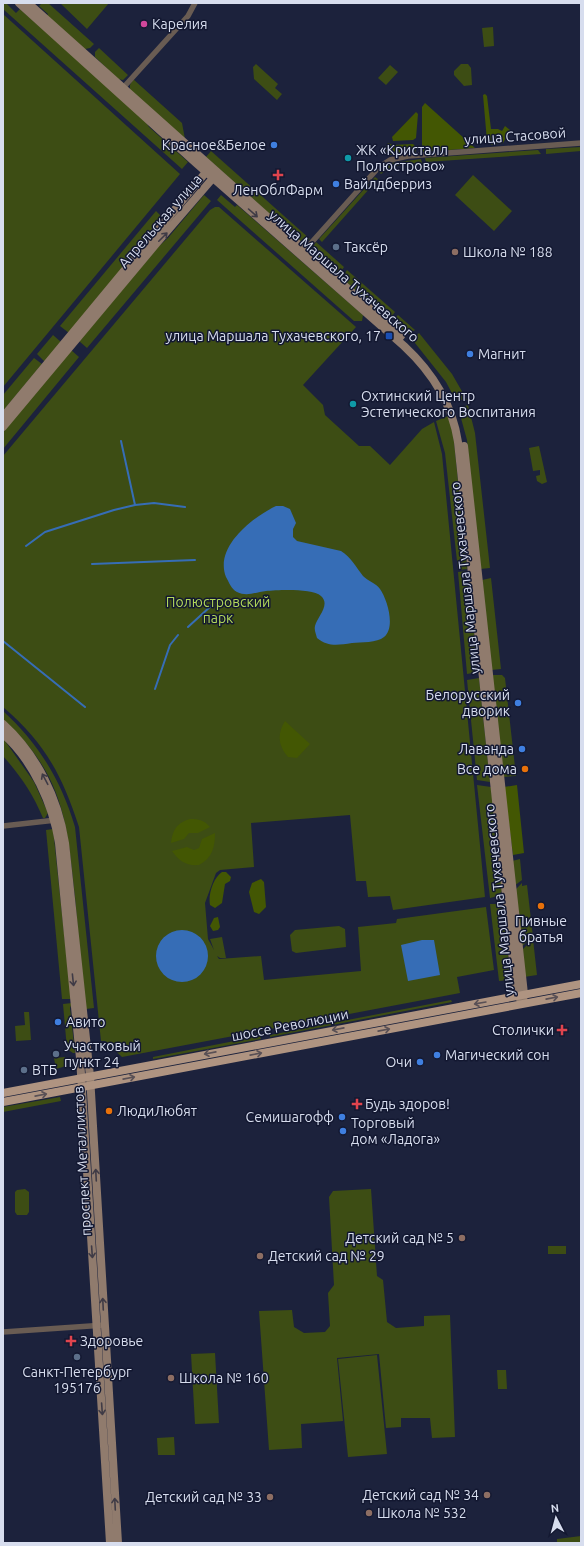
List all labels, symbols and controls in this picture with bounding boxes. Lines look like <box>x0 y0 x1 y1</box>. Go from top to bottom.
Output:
place label: Карелия <box>152 16 208 32</box>
marker: Карелия <box>139 19 149 29</box>
street label: улица Стасовой <box>464 124 566 148</box>
place label: Красное&Белое <box>162 137 266 153</box>
marker: Красное&Белое <box>269 140 279 150</box>
place label: ЖК «Кристалл Полюстрово» <box>356 142 448 174</box>
marker: ЖК «Кристалл Полюстрово» <box>343 153 353 163</box>
marker: ЛенОблФарм <box>273 170 283 180</box>
street label: Апрельская улица <box>115 171 205 271</box>
place label: Вайлдберриз <box>344 176 432 192</box>
marker: Вайлдберриз <box>331 179 341 189</box>
place label: ЛенОблФарм <box>233 182 323 198</box>
street label: улица Маршала Тухачевского <box>266 207 422 345</box>
one-way arrow <box>248 209 258 218</box>
one-way arrow <box>158 232 168 242</box>
place label: Таксёр <box>344 239 388 255</box>
marker: Таксёр <box>331 242 341 252</box>
place label: Школа № 188 <box>463 244 553 260</box>
marker: Школа № 188 <box>450 247 460 257</box>
place label: улица Маршала Тухачевского, 17 <box>165 328 381 344</box>
marker: улица Маршала Тухачевского, 17 <box>384 331 394 341</box>
place label: Магнит <box>478 346 526 362</box>
marker: Магнит <box>465 349 475 359</box>
place label: Охтинский Центр Эстетического Воспитания <box>361 388 536 420</box>
marker: Охтинский Центр Эстетического Воспитания <box>348 399 358 409</box>
street label: улица Маршала Тухачевского <box>447 481 483 675</box>
park label: Полюстровский парк <box>166 594 270 626</box>
place label: Белорусский дворик <box>426 687 510 719</box>
marker: Белорусский дворик <box>513 698 523 708</box>
place label: Лаванда <box>459 741 514 757</box>
marker: Лаванда <box>517 744 527 754</box>
place label: Все дома <box>457 761 517 777</box>
marker: Все дома <box>520 764 530 774</box>
one-way arrow <box>41 773 48 785</box>
street label: улица Маршала Тухачевского <box>481 803 517 997</box>
marker: Пивные братья <box>536 901 546 911</box>
place label: Пивные братья <box>515 913 567 945</box>
one-way arrow <box>69 973 76 986</box>
one-way arrow <box>545 994 558 1002</box>
one-way arrow <box>474 999 487 1007</box>
street label: шоссе Революции <box>230 1006 350 1044</box>
place label: Авито <box>66 1014 106 1030</box>
marker: Авито <box>53 1017 63 1027</box>
place label: Столички <box>492 1022 554 1038</box>
marker: Столички <box>557 1025 567 1035</box>
one-way arrow <box>332 1026 345 1034</box>
one-way arrow <box>377 1026 390 1034</box>
place label: Участковый пункт 24 <box>64 1038 141 1070</box>
place label: Магический сон <box>445 1047 550 1063</box>
marker: Участковый пункт 24 <box>51 1049 61 1059</box>
one-way arrow <box>204 1050 217 1058</box>
one-way arrow <box>250 1050 263 1058</box>
marker: Магический сон <box>432 1050 442 1060</box>
place label: Очи <box>386 1054 412 1070</box>
marker: Очи <box>415 1057 425 1067</box>
place label: ВТБ <box>32 1062 57 1078</box>
marker: ВТБ <box>19 1065 29 1075</box>
one-way arrow <box>122 1074 135 1082</box>
street label: проспект Металлистов <box>70 1086 94 1236</box>
one-way arrow <box>34 1090 47 1098</box>
place label: Будь здоров! <box>365 1096 450 1112</box>
marker: Будь здоров! <box>352 1099 362 1109</box>
place label: ЛюдиЛюбят <box>117 1103 197 1119</box>
marker: ЛюдиЛюбят <box>104 1106 114 1116</box>
place label: Семишагофф <box>246 1109 334 1125</box>
marker: Семишагофф <box>337 1112 347 1122</box>
place label: Торговый дом «Ладога» <box>351 1115 440 1147</box>
marker: Торговый дом «Ладога» <box>338 1126 348 1136</box>
one-way arrow <box>92 1169 99 1182</box>
place label: Детский сад № 5 <box>345 1230 454 1246</box>
marker: Детский сад № 5 <box>457 1233 467 1243</box>
one-way arrow <box>88 1245 95 1258</box>
place label: Детский сад № 29 <box>268 1248 385 1264</box>
marker: Детский сад № 29 <box>255 1251 265 1261</box>
one-way arrow <box>100 1298 107 1311</box>
place label: Здоровье <box>80 1333 143 1349</box>
marker: Здоровье <box>65 1335 77 1347</box>
marker: Санкт-Петербург 195176 <box>72 1352 82 1362</box>
place label: Санкт-Петербург 195176 <box>22 1364 132 1396</box>
place label: Школа № 160 <box>179 1370 269 1386</box>
marker: Школа № 160 <box>166 1373 176 1383</box>
one-way arrow <box>98 1402 105 1415</box>
place label: Детский сад № 34 <box>362 1487 479 1503</box>
place label: Детский сад № 33 <box>145 1489 262 1505</box>
marker: Детский сад № 34 <box>482 1490 492 1500</box>
marker: Детский сад № 33 <box>265 1492 275 1502</box>
one-way arrow <box>112 1498 119 1511</box>
north arrow <box>536 1498 576 1538</box>
text: N <box>550 1502 560 1514</box>
place label: Школа № 532 <box>377 1505 467 1521</box>
marker: Школа № 532 <box>364 1508 374 1518</box>

